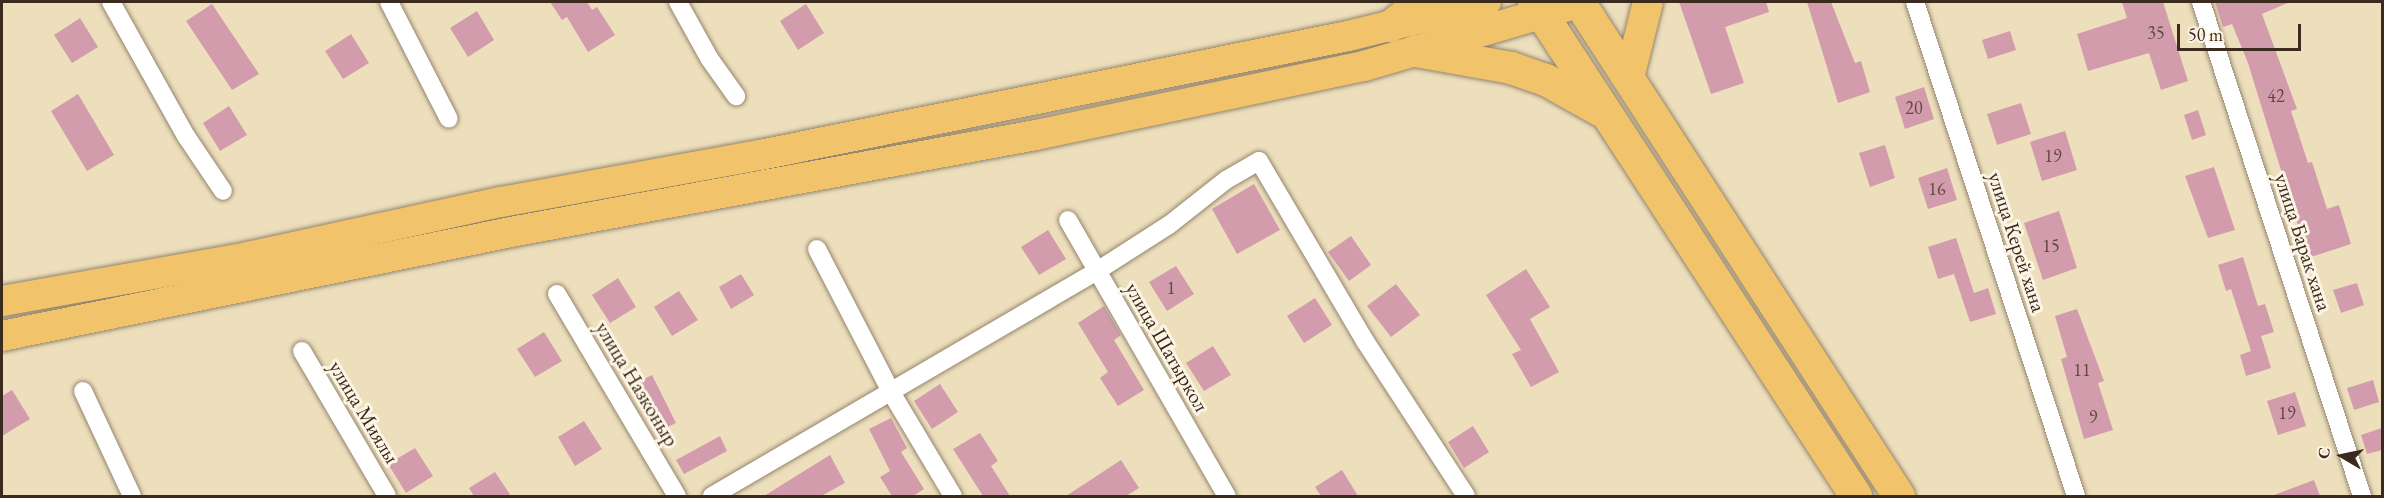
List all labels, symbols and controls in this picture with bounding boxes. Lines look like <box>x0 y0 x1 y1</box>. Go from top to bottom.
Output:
scale bar <box>2180 12 2304 50</box>
house number: 35 <box>2147 22 2165 44</box>
text: 50 m <box>2188 23 2223 46</box>
house number: 42 <box>2267 85 2285 107</box>
house number: 20 <box>1905 97 1923 119</box>
house number: 19 <box>2044 145 2062 167</box>
street label: улица Керей хана <box>1983 169 2051 315</box>
street label: улица Барак хана <box>2269 170 2337 314</box>
house number: 16 <box>1928 178 1946 200</box>
house number: 15 <box>2042 235 2060 257</box>
house number: 1 <box>1167 277 1175 299</box>
street label: улица Шатыркол <box>1120 278 1214 416</box>
street label: улица Назконыр <box>590 317 684 451</box>
street label: улица Миялы <box>323 356 405 468</box>
house number: 11 <box>2073 359 2091 381</box>
house number: 19 <box>2278 402 2296 424</box>
house number: 9 <box>2089 406 2097 428</box>
north arrow <box>2312 426 2372 486</box>
text: С <box>2312 446 2335 460</box>

